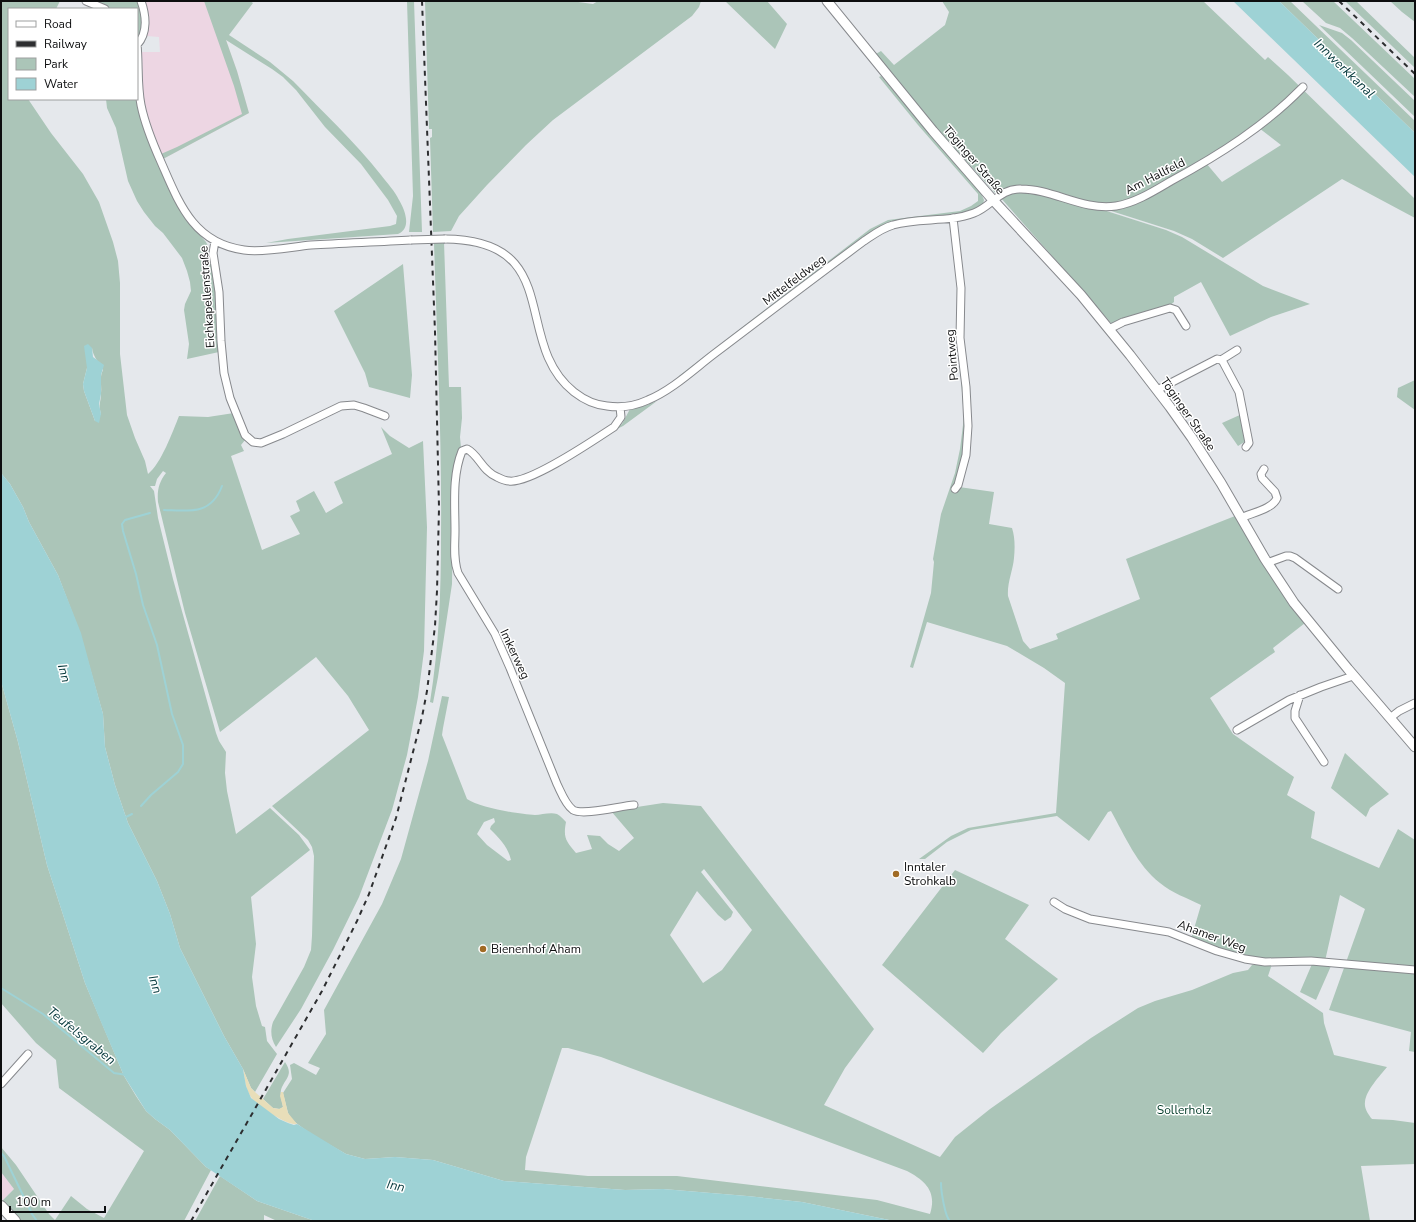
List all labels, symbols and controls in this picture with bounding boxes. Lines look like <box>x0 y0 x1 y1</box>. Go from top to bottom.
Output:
legend <box>8 8 138 100</box>
text: Road <box>44 16 72 32</box>
water label: Innwerkkanal <box>1310 35 1379 103</box>
text: Railway <box>44 36 88 52</box>
text: Park <box>44 56 69 72</box>
text: Water <box>44 76 78 92</box>
street label: Töginger Straße <box>940 122 1008 198</box>
street label: Am Hallfeld <box>1122 154 1188 198</box>
street label: Eichkapellenstraße <box>195 245 219 349</box>
street label: Mittelfeldweg <box>759 251 829 309</box>
street label: Pointweg <box>942 329 962 381</box>
street label: Töginger Straße <box>1157 374 1219 454</box>
street label: Imkerweg <box>496 626 534 682</box>
water label: Inn <box>53 662 75 684</box>
place label: Inntaler Strohkalb <box>904 859 956 889</box>
marker: Inntaler Strohkalb <box>891 869 901 879</box>
street label: Ahamer Weg <box>1175 916 1249 956</box>
place label: Bienenhof Aham <box>491 941 581 957</box>
marker: Bienenhof Aham <box>478 944 488 954</box>
water label: Inn <box>144 973 166 996</box>
water label: Teufelsgraben <box>43 1003 119 1069</box>
park label: Sollerholz <box>1157 1102 1212 1118</box>
water label: Inn <box>385 1175 407 1197</box>
scale bar <box>10 1188 105 1214</box>
text: 100 m <box>16 1194 51 1210</box>

